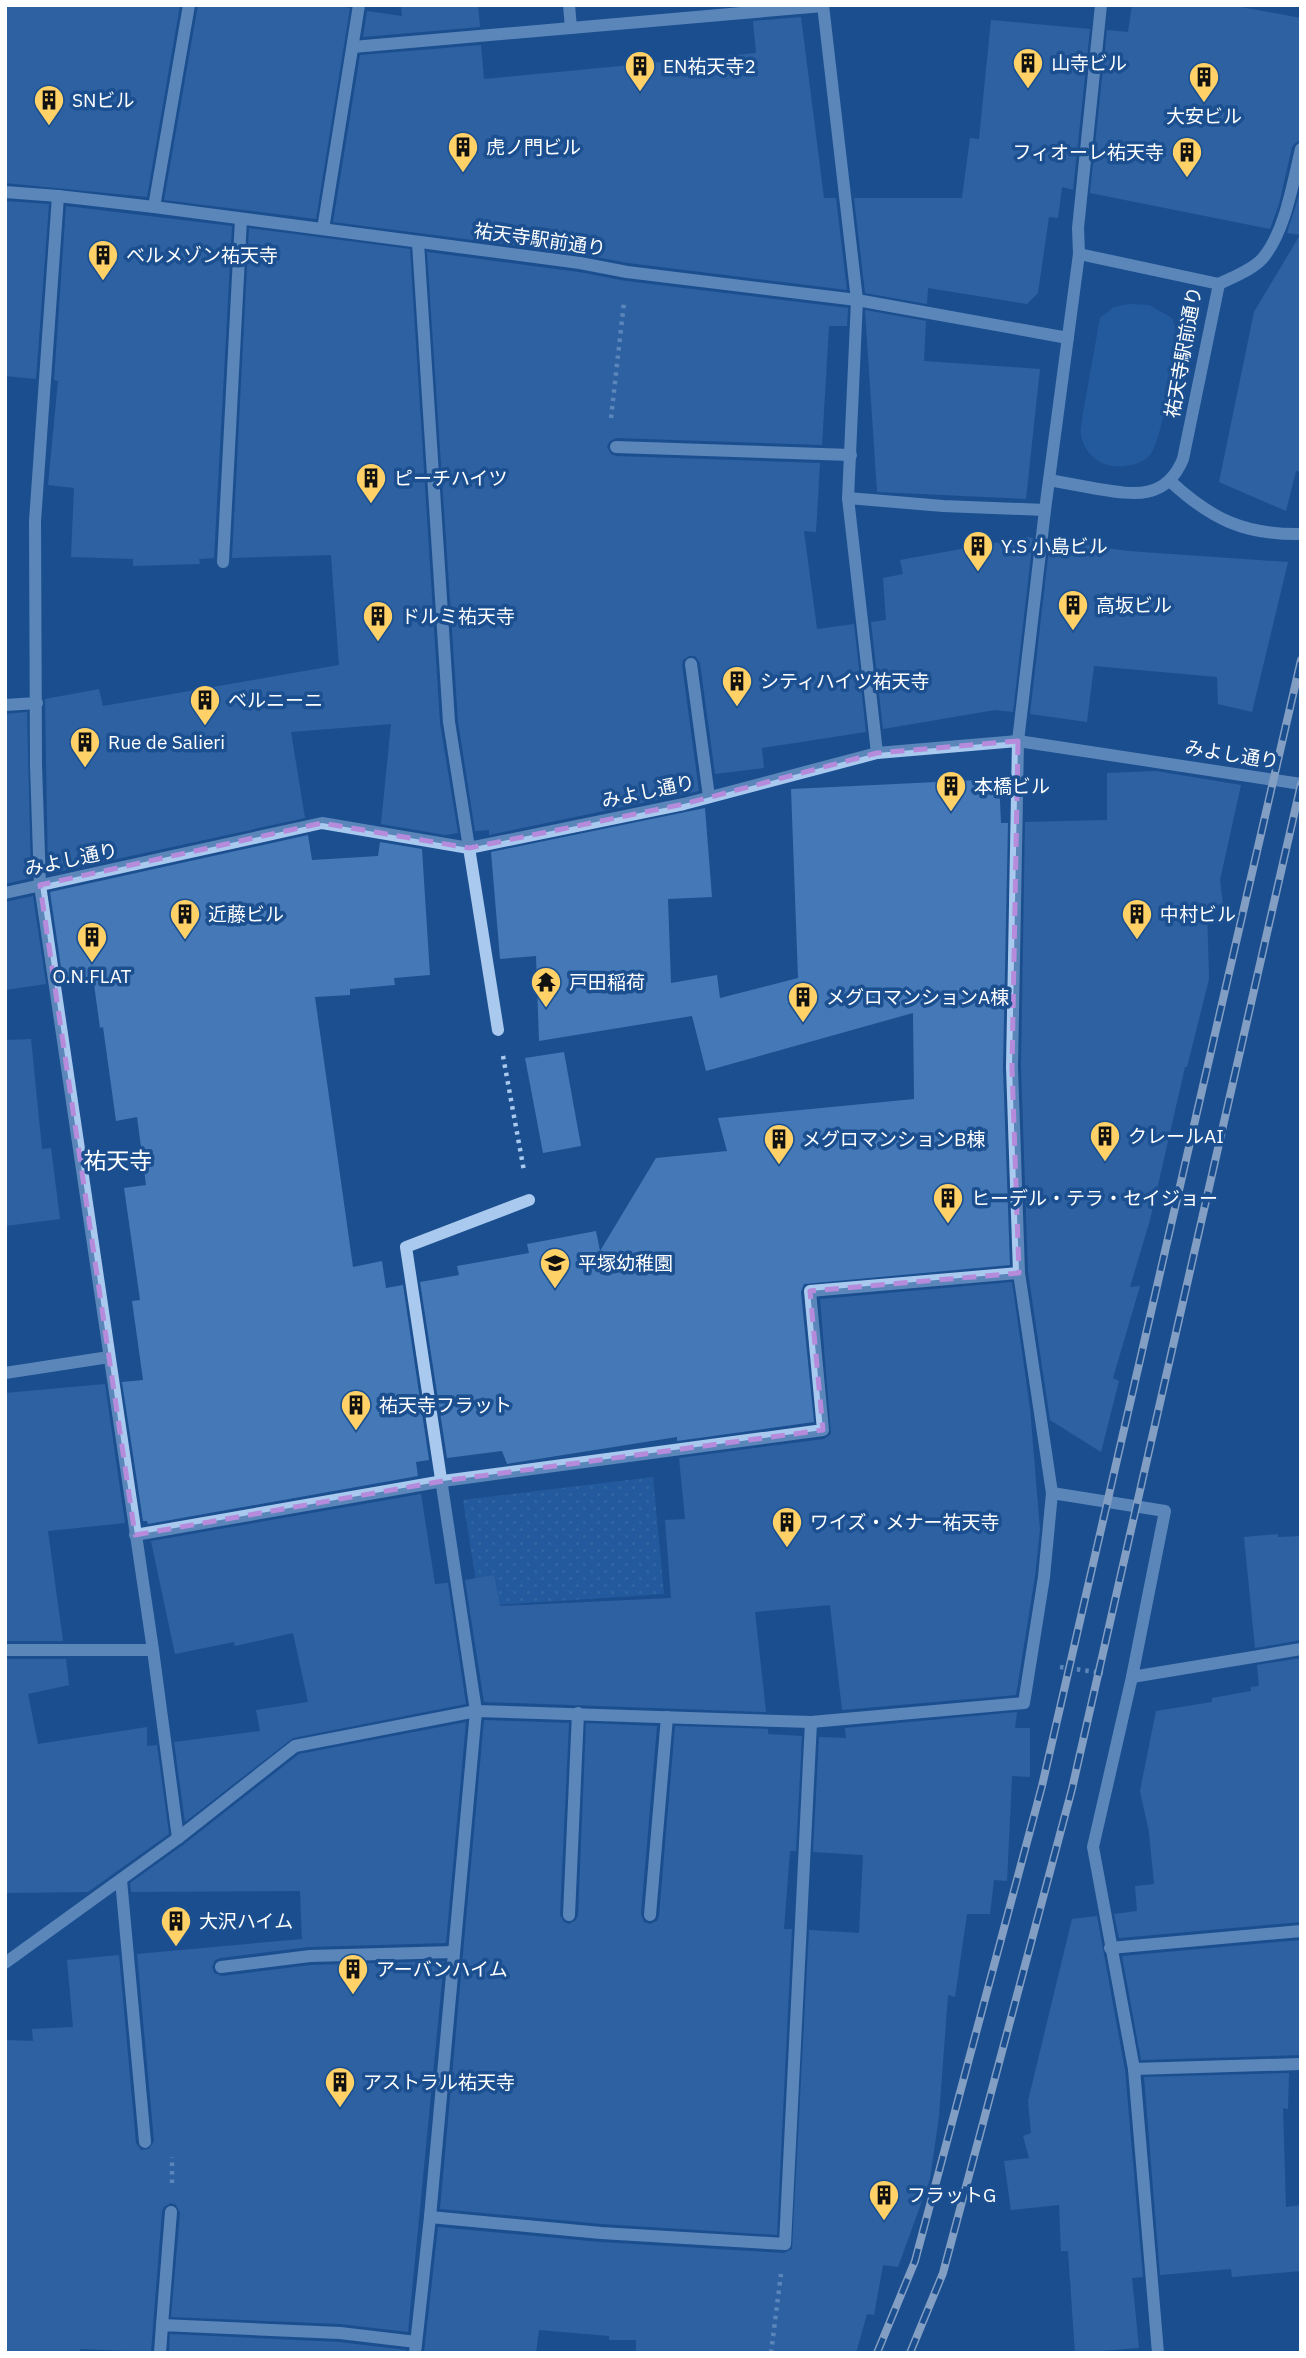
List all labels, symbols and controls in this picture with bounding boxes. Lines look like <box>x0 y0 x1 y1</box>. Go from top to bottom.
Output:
building icon: 山寺ビル <box>1011 46 1045 90</box>
building icon: EN祐天寺2 <box>623 49 657 93</box>
place label: 山寺ビル <box>1051 51 1127 75</box>
place label: EN祐天寺2 <box>663 54 756 78</box>
building icon: 大安ビル <box>1187 60 1221 104</box>
building icon: SNビル <box>32 83 66 127</box>
place label: SNビル <box>72 88 134 112</box>
place label: 大安ビル <box>1166 104 1242 128</box>
building icon: 虎ノ門ビル <box>446 130 480 174</box>
place label: 虎ノ門ビル <box>486 135 581 159</box>
building icon: フィオーレ祐天寺 <box>1170 135 1204 179</box>
place label: フィオーレ祐天寺 <box>1012 140 1164 164</box>
street label: 祐天寺駅前通り <box>472 218 608 260</box>
building icon: ベルメゾン祐天寺 <box>86 238 120 282</box>
place label: ベルメゾン祐天寺 <box>126 243 278 267</box>
street label: 祐天寺駅前通り <box>1160 284 1206 420</box>
building icon: ピーチハイツ <box>354 461 388 505</box>
place label: ピーチハイツ <box>394 466 508 490</box>
building icon: Y.S 小島ビル <box>961 529 995 573</box>
place label: Y.S 小島ビル <box>1001 534 1108 558</box>
building icon: 高坂ビル <box>1056 588 1090 632</box>
place label: 高坂ビル <box>1096 593 1172 617</box>
building icon: ドルミ祐天寺 <box>361 599 395 643</box>
place label: ドルミ祐天寺 <box>401 604 515 628</box>
building icon: シティハイツ祐天寺 <box>720 664 754 708</box>
place label: シティハイツ祐天寺 <box>760 669 929 693</box>
building icon: ベルニーニ <box>188 683 222 727</box>
place label: ベルニーニ <box>228 688 323 712</box>
building icon: Rue de Salieri <box>68 725 102 769</box>
place label: Rue de Salieri <box>108 730 225 754</box>
street label: みよし通り <box>1183 735 1281 773</box>
street label: みよし通り <box>599 769 697 813</box>
building icon: 本橋ビル <box>934 769 968 813</box>
place label: 本橋ビル <box>974 774 1050 798</box>
street label: みよし通り <box>22 837 120 881</box>
building icon: 近藤ビル <box>168 897 202 941</box>
building icon: 中村ビル <box>1120 897 1154 941</box>
place label: 近藤ビル <box>208 902 284 926</box>
place label: 中村ビル <box>1160 902 1236 926</box>
building icon: O.N.FLAT <box>75 920 109 964</box>
place label: O.N.FLAT <box>53 964 132 988</box>
temple icon: 戸田稲荷 <box>529 965 563 1009</box>
place label: 戸田稲荷 <box>569 970 645 994</box>
building icon: メグロマンションA棟 <box>786 980 820 1024</box>
place label: メグロマンションA棟 <box>826 985 1009 1009</box>
building icon: クレールAI <box>1088 1119 1122 1163</box>
building icon: メグロマンションB棟 <box>762 1122 796 1166</box>
place label: クレールAI <box>1128 1124 1224 1148</box>
place label: メグロマンションB棟 <box>802 1127 985 1151</box>
district label: 祐天寺 <box>84 1145 153 1175</box>
building icon: ヒーデル・テラ・セイジョー <box>931 1181 965 1225</box>
place label: ヒーデル・テラ・セイジョー <box>971 1186 1218 1210</box>
school or university icon: 平塚幼稚園 <box>538 1246 572 1290</box>
place label: 平塚幼稚園 <box>578 1251 673 1275</box>
building icon: 祐天寺フラット <box>339 1388 373 1432</box>
place label: 祐天寺フラット <box>379 1393 512 1417</box>
building icon: ワイズ・メナー祐天寺 <box>770 1505 804 1549</box>
place label: ワイズ・メナー祐天寺 <box>810 1510 999 1534</box>
building icon: 大沢ハイム <box>159 1904 193 1948</box>
place label: 大沢ハイム <box>199 1909 293 1933</box>
building icon: アーバンハイム <box>336 1952 370 1996</box>
place label: アーバンハイム <box>376 1957 508 1981</box>
building icon: アストラル祐天寺 <box>323 2065 357 2109</box>
place label: アストラル祐天寺 <box>363 2070 515 2094</box>
building icon: フラットG <box>867 2178 901 2222</box>
place label: フラットG <box>907 2183 996 2207</box>

